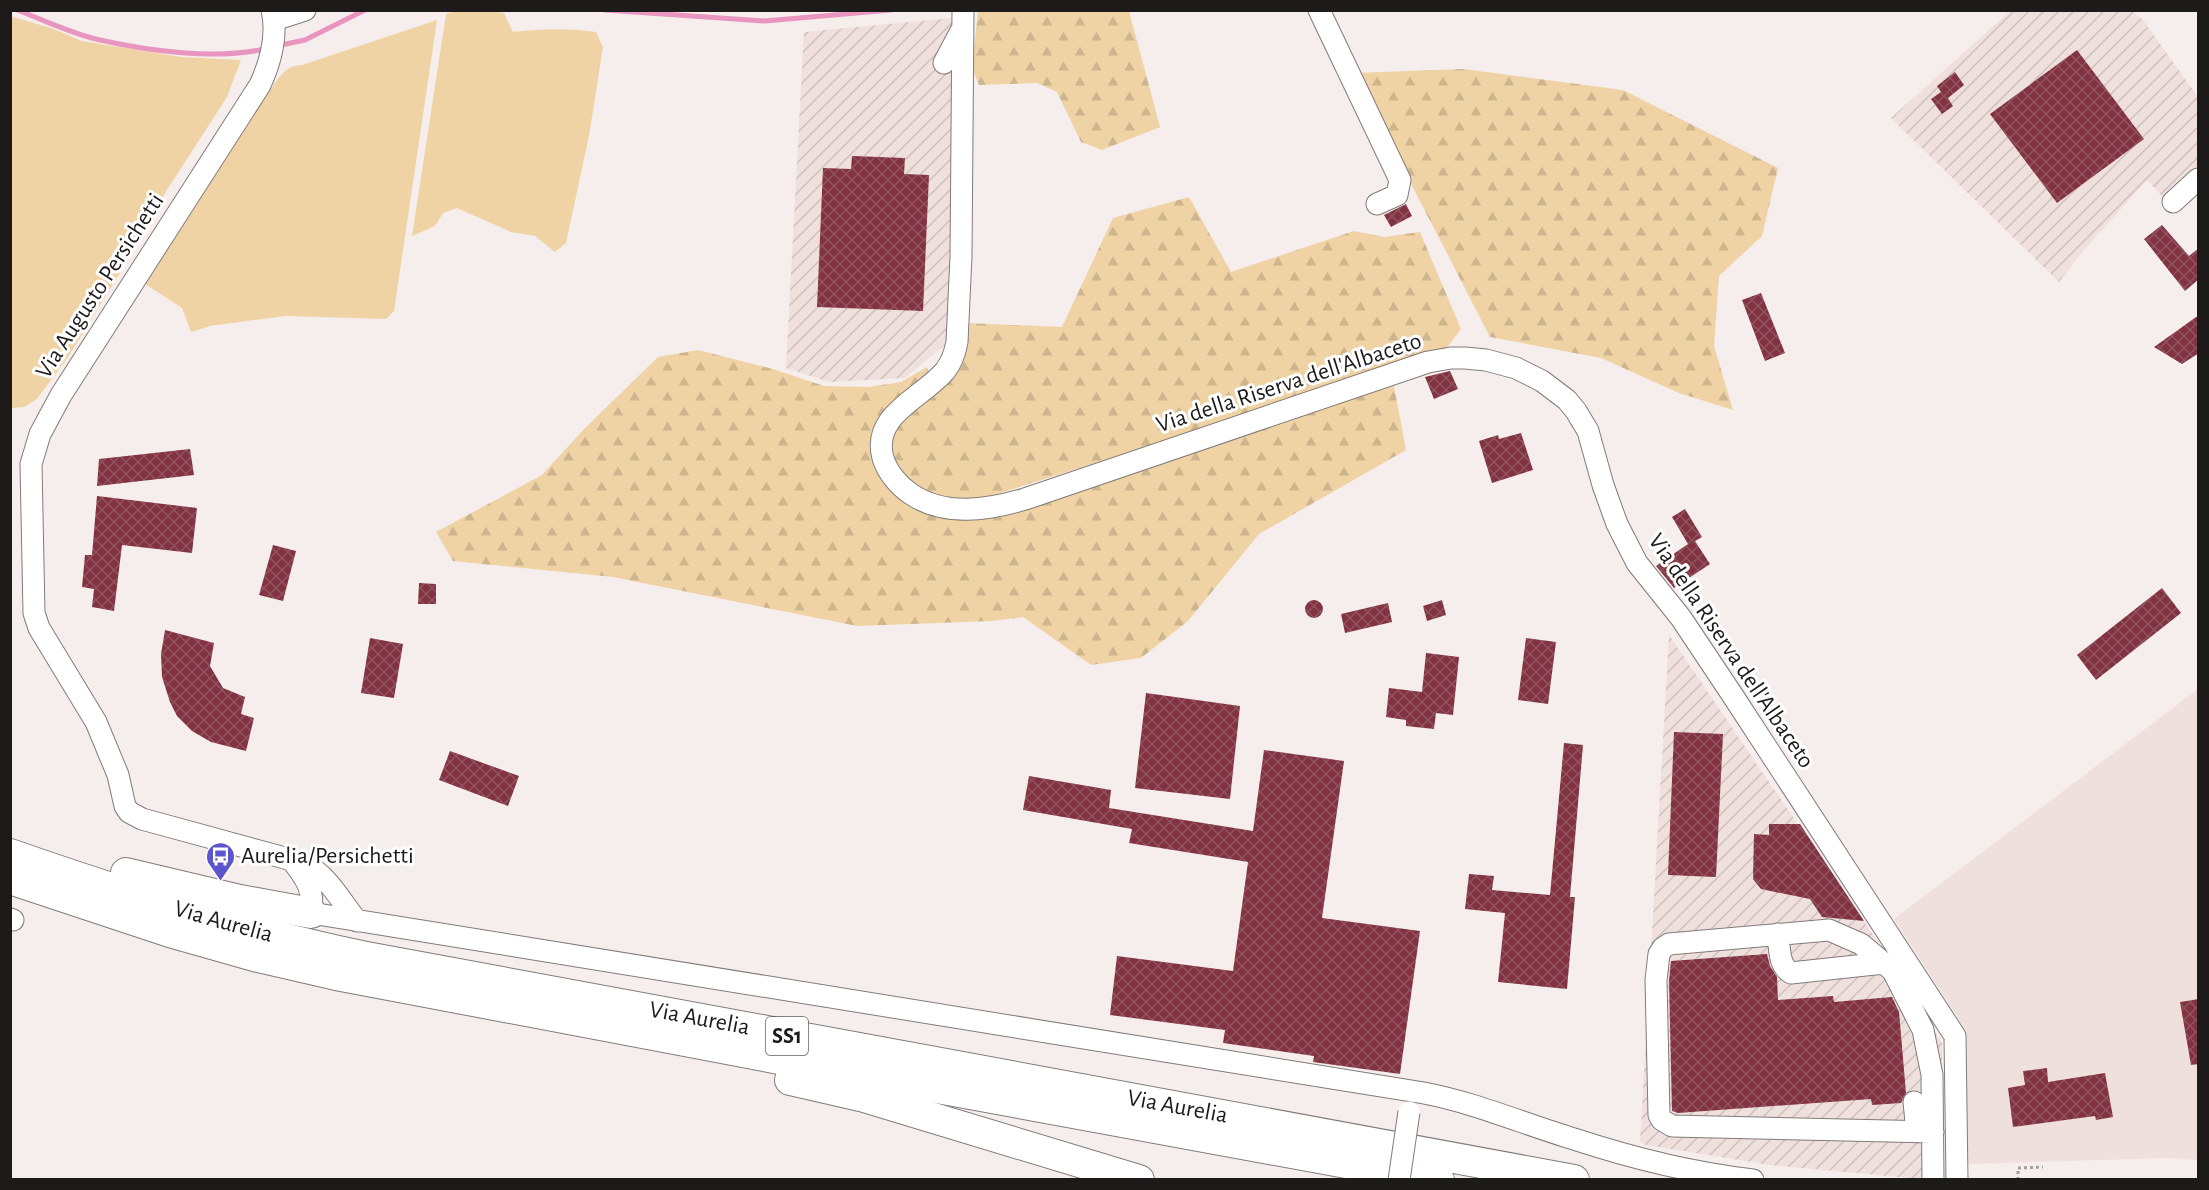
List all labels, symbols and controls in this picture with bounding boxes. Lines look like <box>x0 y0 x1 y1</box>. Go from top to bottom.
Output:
street label: Via Augusto Persichetti <box>31 189 169 383</box>
street label: Via della Riserva dell'Albaceto <box>1153 329 1425 437</box>
street label: Via della Riserva dell'Albaceto <box>1644 529 1818 773</box>
bus stop icon: Aurelia/Persichetti <box>204 840 236 882</box>
place label: Aurelia/Persichetti <box>241 844 414 868</box>
street label: Via Aurelia <box>171 896 275 947</box>
street label: Via Aurelia <box>647 998 752 1040</box>
road number: SS1 <box>766 1017 808 1055</box>
street label: Via Aurelia <box>1125 1086 1229 1128</box>

